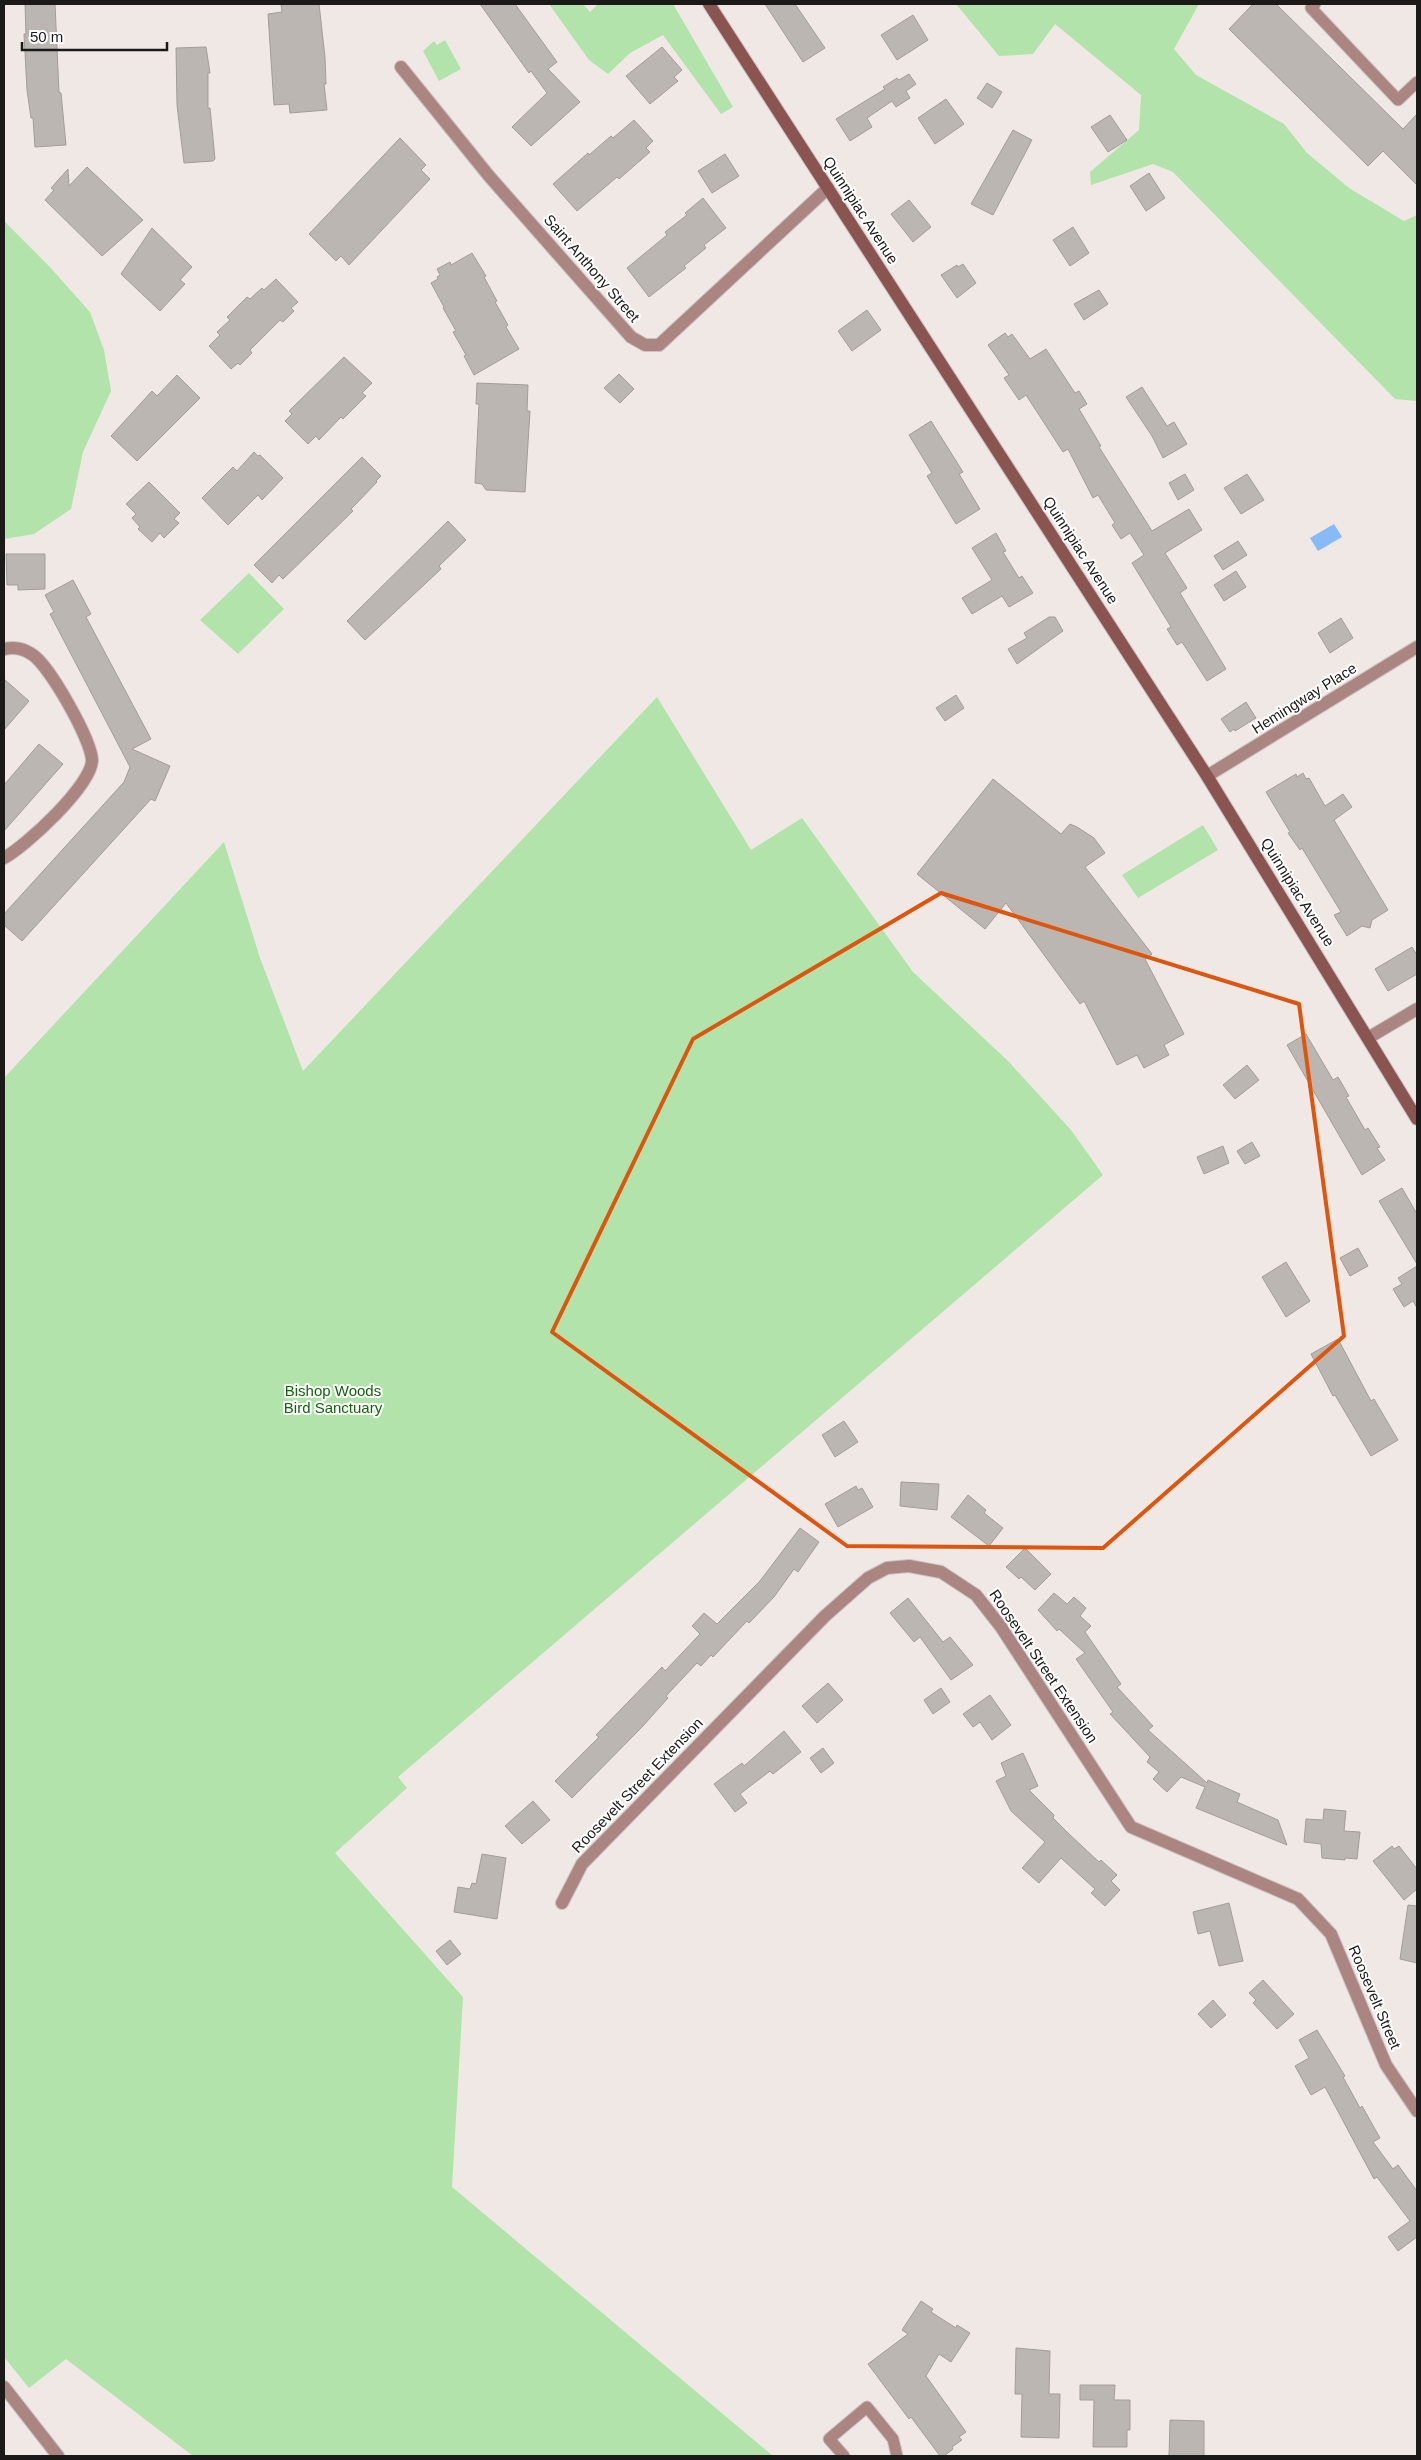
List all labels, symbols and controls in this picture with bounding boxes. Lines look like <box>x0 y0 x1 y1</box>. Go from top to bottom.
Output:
scale bar <box>22 20 168 52</box>
text: 50 m <box>30 28 63 45</box>
street label: Quinnipiac Avenue <box>820 153 902 267</box>
street label: Saint Anthony Street <box>541 211 644 326</box>
street label: Quinnipiac Avenue <box>1040 493 1122 607</box>
street label: Hemingway Place <box>1249 659 1359 737</box>
street label: Quinnipiac Avenue <box>1258 835 1338 949</box>
park label: Bishop Woods Bird Sanctuary <box>284 1382 383 1416</box>
street label: Roosevelt Street Extension <box>986 1586 1102 1746</box>
street label: Roosevelt Street Extension <box>568 1714 706 1856</box>
street label: Roosevelt Street <box>1346 1943 1405 2052</box>

